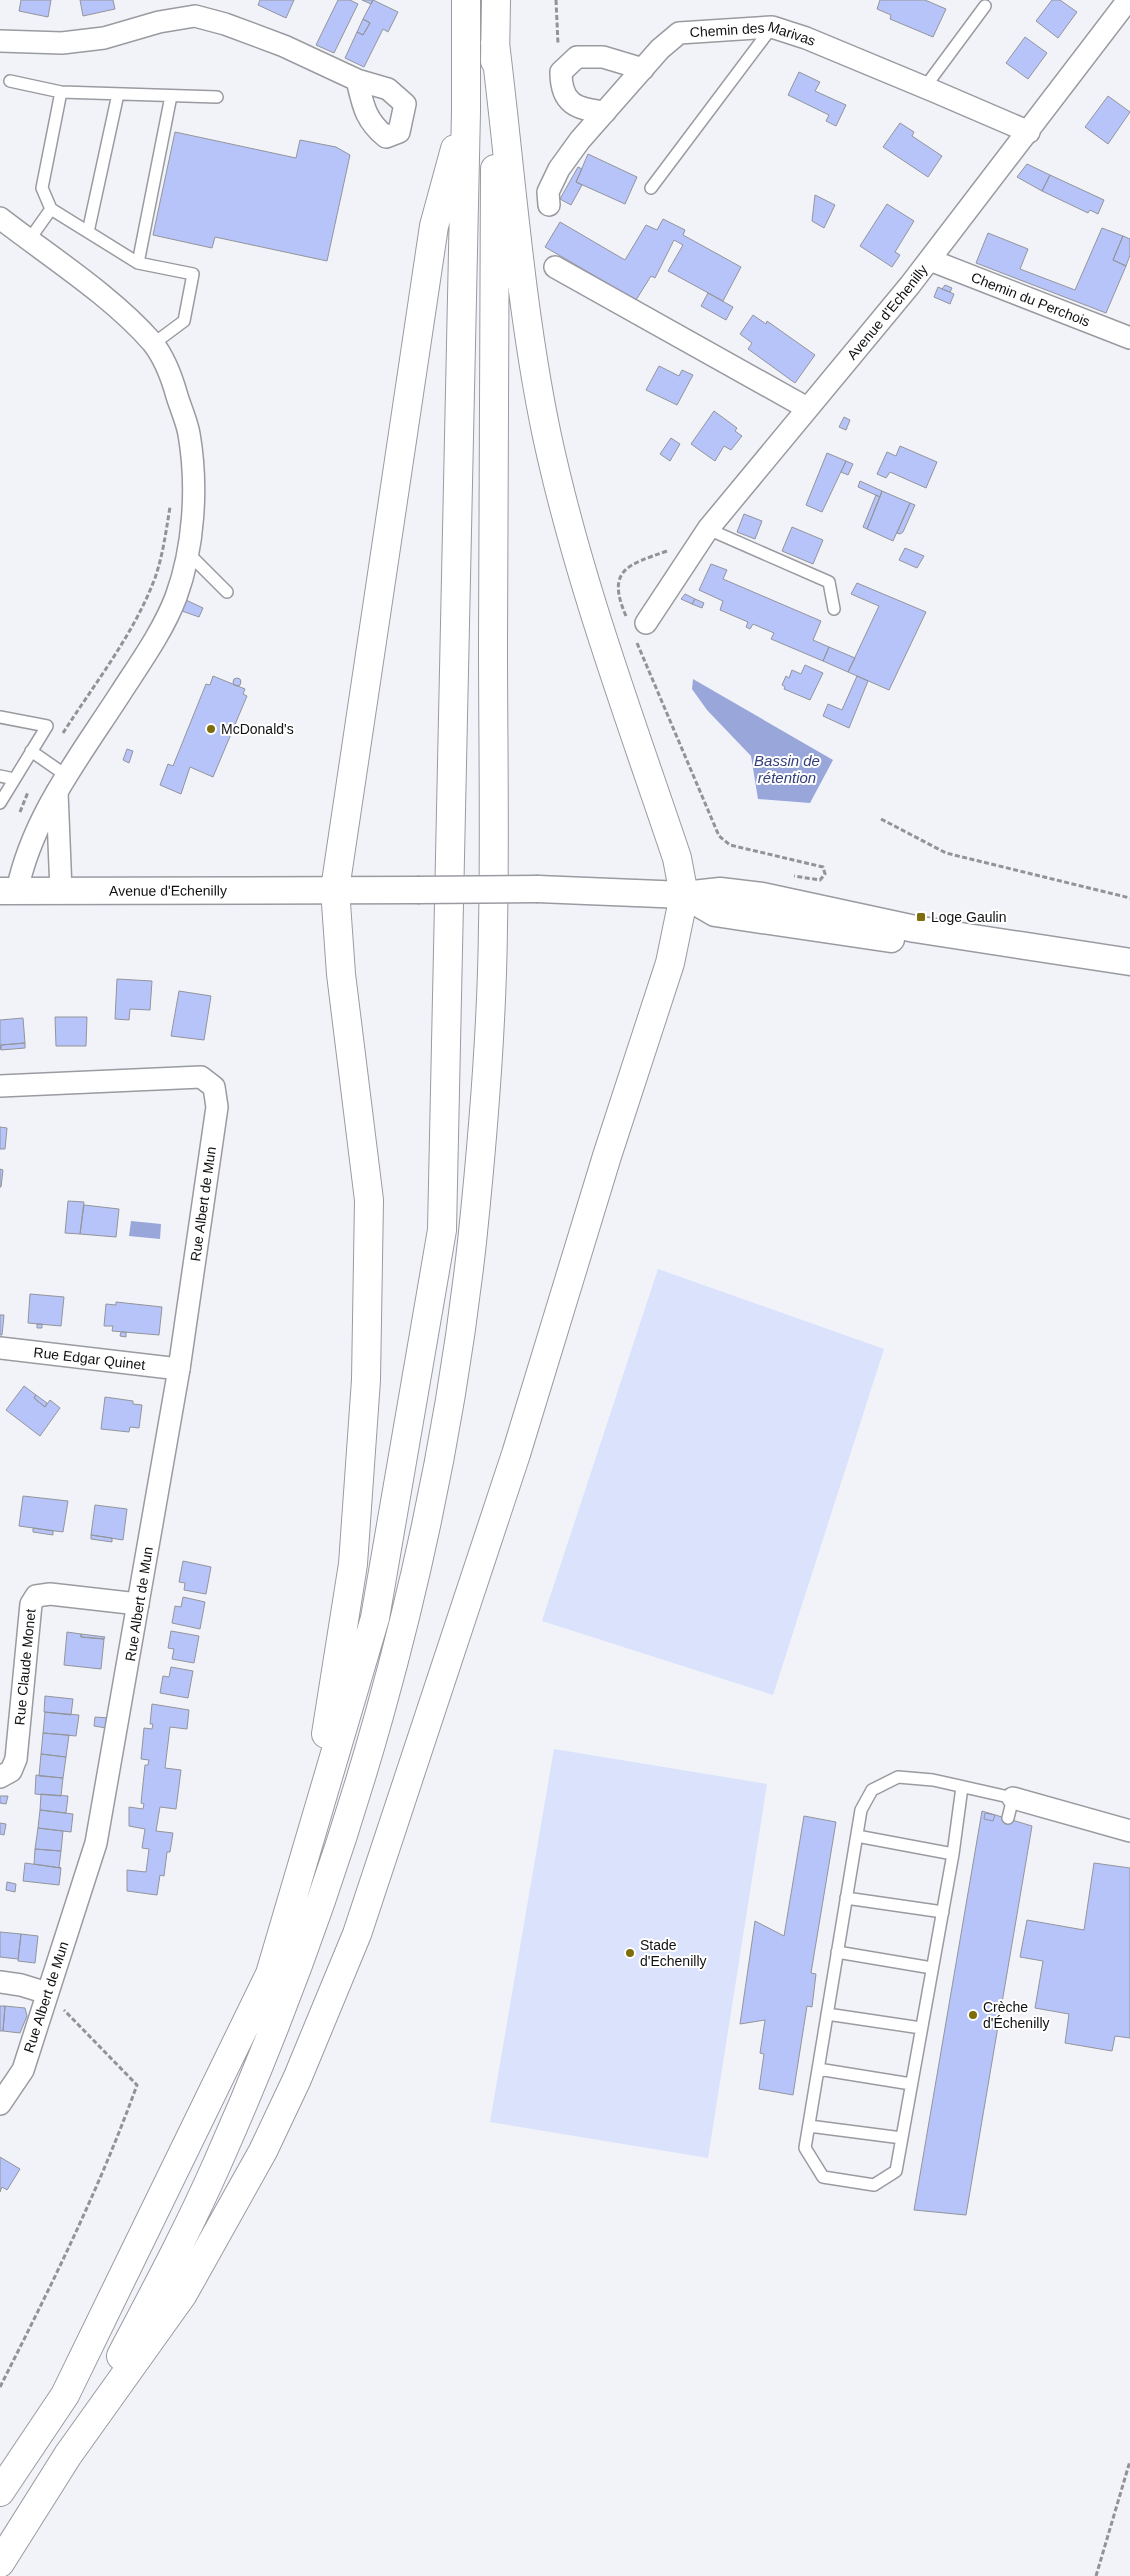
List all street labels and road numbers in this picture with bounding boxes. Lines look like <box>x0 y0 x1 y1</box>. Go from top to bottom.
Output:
street label: Chemin des Marivas <box>689 18 818 49</box>
street label: Avenue d'Echenilly <box>844 261 931 363</box>
street label: Chemin du Perchois <box>969 269 1092 330</box>
street label: Avenue d'Echenilly <box>109 882 227 899</box>
street label: Rue Albert de Mun <box>187 1145 219 1263</box>
street label: Rue Edgar Quinet <box>33 1344 146 1373</box>
street label: Rue Albert de Mun <box>122 1545 156 1663</box>
street label: Rue Claude Monet <box>11 1608 39 1726</box>
street label: Rue Albert de Mun <box>20 1939 72 2055</box>

